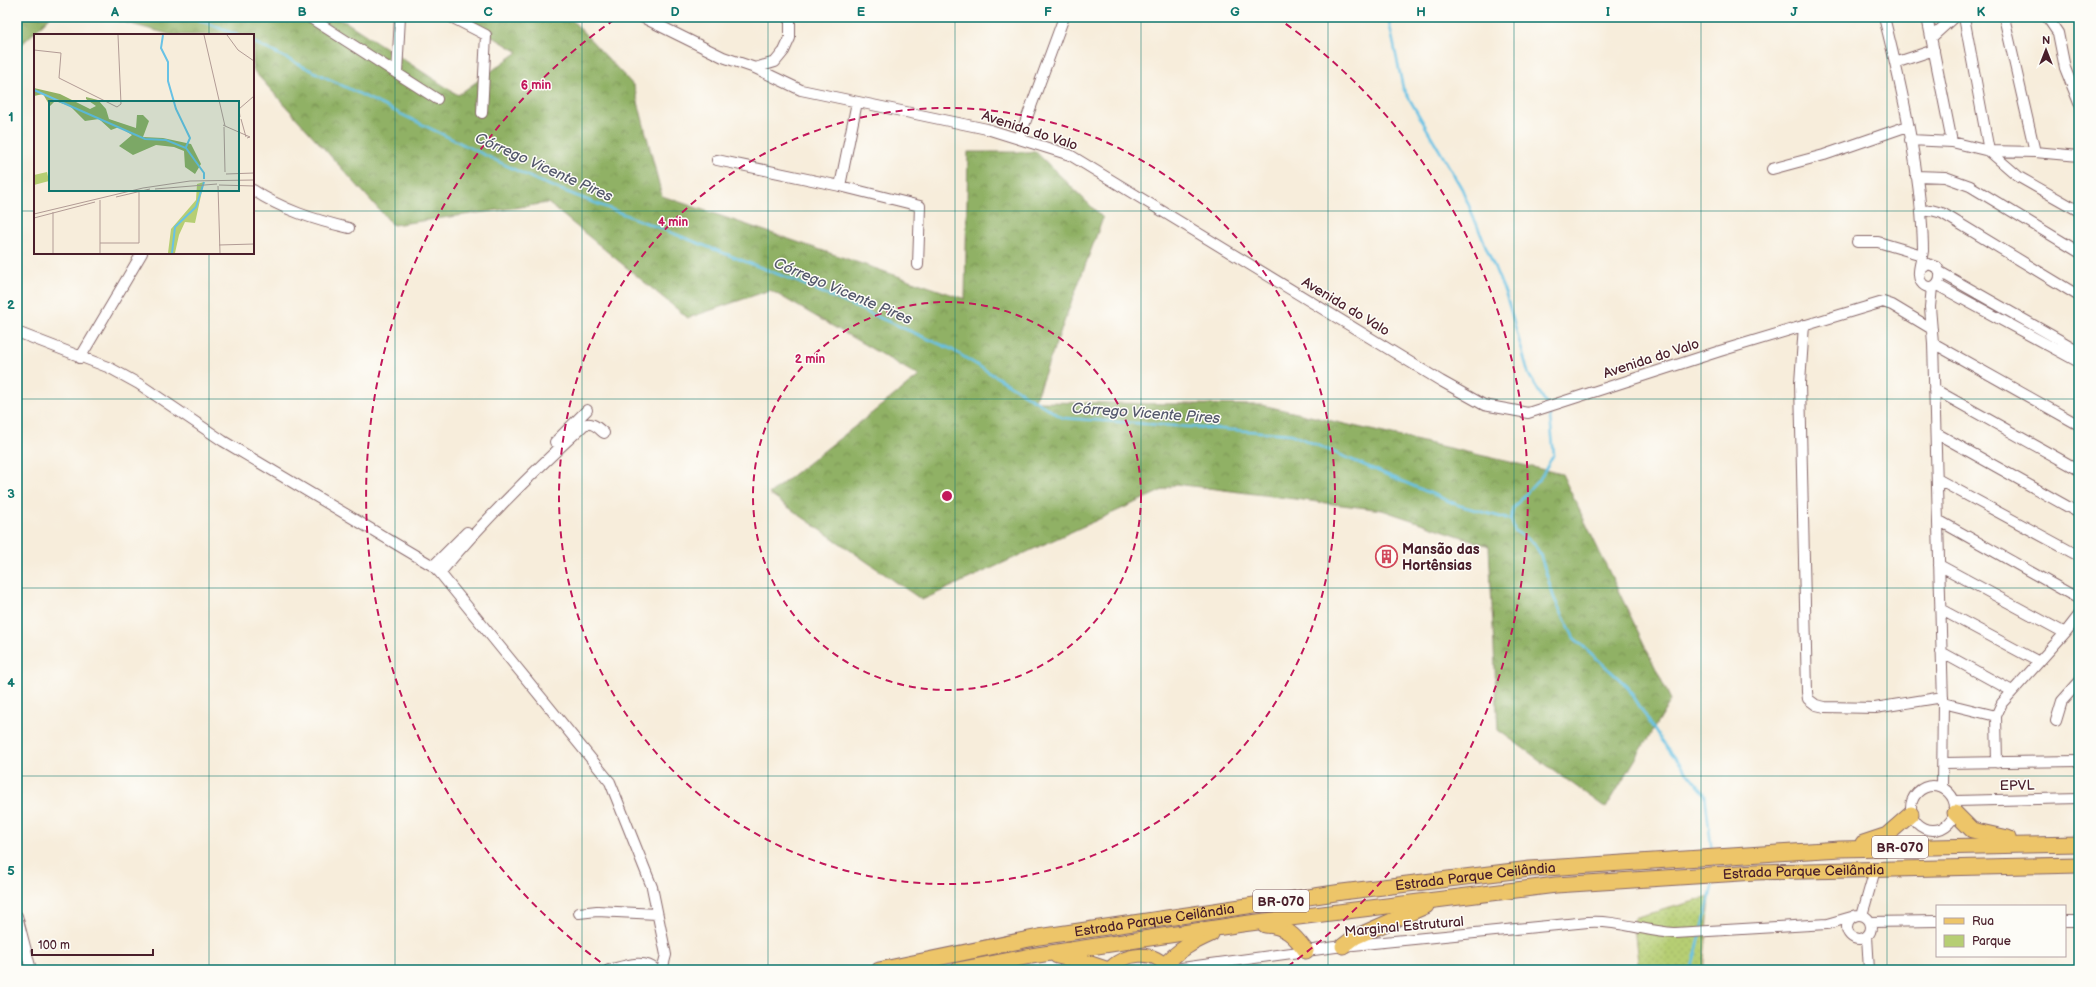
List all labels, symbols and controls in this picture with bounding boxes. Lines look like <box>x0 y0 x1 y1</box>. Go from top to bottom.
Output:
text: A <box>110 4 119 20</box>
text: B <box>297 4 307 20</box>
text: C <box>483 4 493 20</box>
text: D <box>670 4 680 20</box>
text: E <box>857 4 866 20</box>
text: F <box>1044 4 1052 20</box>
text: G <box>1230 4 1240 20</box>
text: H <box>1416 4 1426 20</box>
text: I <box>1606 4 1610 20</box>
text: J <box>1790 4 1798 20</box>
text: K <box>1977 4 1986 20</box>
north arrow <box>2026 30 2066 70</box>
inset map <box>34 34 254 254</box>
text: N <box>2042 34 2050 47</box>
text: 6 min <box>521 78 551 93</box>
street label: Avenida do Valo <box>980 107 1080 154</box>
text: 1 <box>8 109 14 125</box>
water label: Córrego Vicente Pires <box>472 129 616 207</box>
text: 4 min <box>658 215 688 230</box>
water label: Córrego Vicente Pires <box>771 254 915 329</box>
street label: Avenida do Valo <box>1299 273 1393 339</box>
text: 2 <box>7 297 15 313</box>
street label: Avenida do Valo <box>1601 335 1701 382</box>
text: 2 min <box>795 352 825 367</box>
water label: Córrego Vicente Pires <box>1071 399 1221 428</box>
text: 3 <box>7 486 15 502</box>
centre of rings <box>940 489 954 503</box>
place label: Mansão das Hortênsias <box>1402 541 1480 574</box>
building icon: Mansão das Hortênsias <box>1374 544 1400 570</box>
text: 4 <box>7 675 15 691</box>
street label: EPVL <box>1999 777 2035 794</box>
road number: BR-070 <box>1872 836 1928 858</box>
street label: Estrada Parque Ceilândia <box>1394 859 1556 894</box>
street label: Estrada Parque Ceilândia <box>1722 861 1885 883</box>
text: 5 <box>7 863 15 879</box>
road number: BR-070 <box>1253 890 1309 912</box>
street label: Estrada Parque Ceilândia <box>1073 900 1236 941</box>
legend <box>1936 905 2066 957</box>
street label: Marginal Estrutural <box>1344 913 1465 940</box>
text: Rua <box>1972 914 1994 929</box>
scale bar <box>32 931 153 957</box>
text: Parque <box>1972 934 2011 949</box>
text: 100 m <box>38 938 70 953</box>

